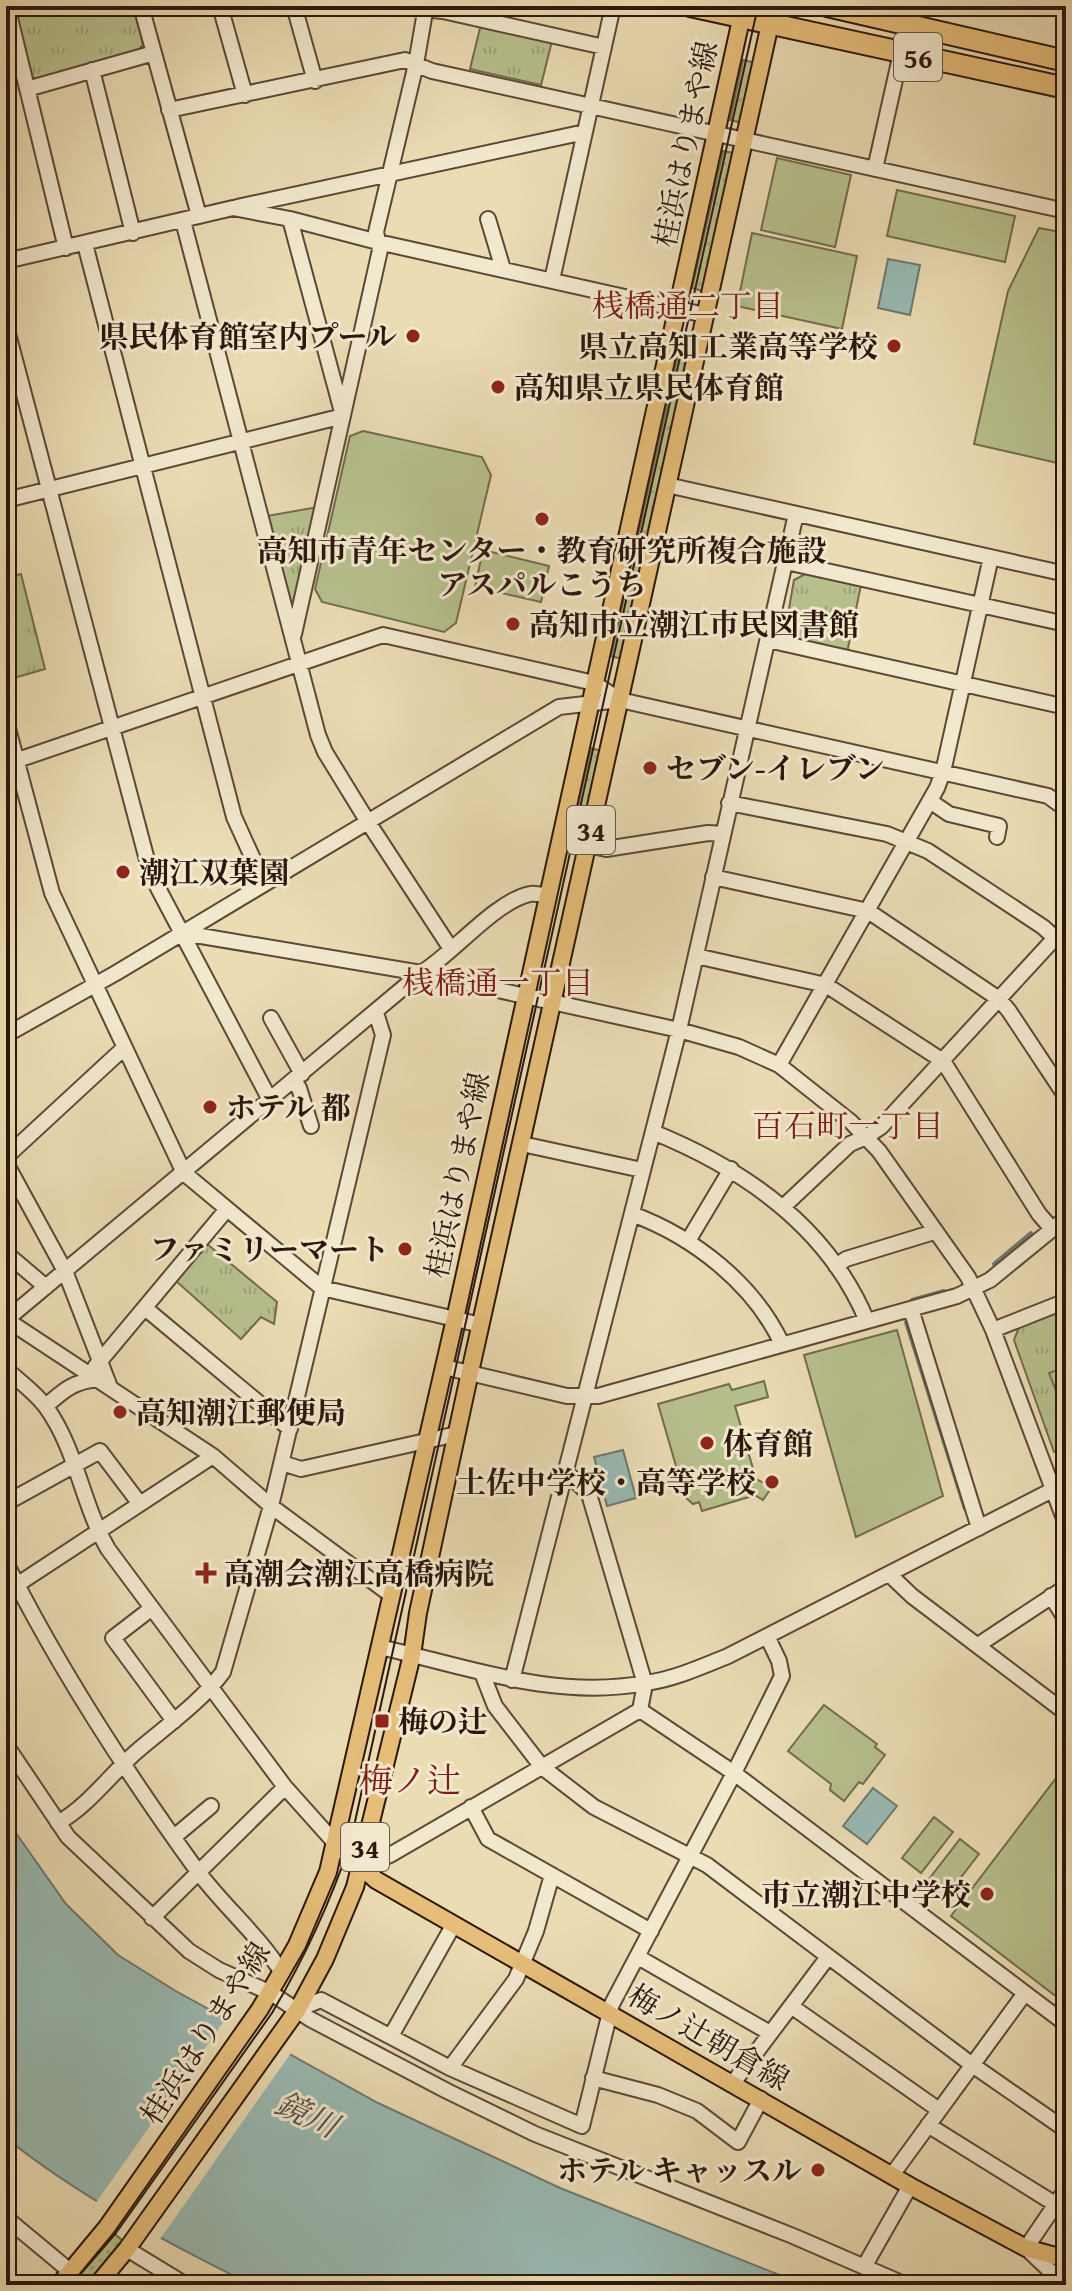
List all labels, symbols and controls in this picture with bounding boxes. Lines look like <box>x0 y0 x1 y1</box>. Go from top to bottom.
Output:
road number: 56 <box>894 33 942 81</box>
street label: 桂浜はりまや線 <box>642 37 728 251</box>
district label: 桟橋通二丁目 <box>592 282 784 329</box>
place label: 県民体育館室内プール <box>99 314 397 358</box>
place label: 県立高知工業高等学校 <box>578 324 878 368</box>
marker: 県民体育館室内プール <box>404 327 422 345</box>
marker: 県立高知工業高等学校 <box>885 337 903 355</box>
place label: 高知県立県民体育館 <box>514 365 784 409</box>
marker: 高知県立県民体育館 <box>489 378 507 396</box>
marker: 高知市青年センター・教育研究所複合施設 アスパルこうち <box>533 510 551 528</box>
place label: 高知市青年センター・教育研究所複合施設 アスパルこうち <box>258 528 826 606</box>
place label: 高知市立潮江市民図書館 <box>529 602 859 646</box>
marker: 高知市立潮江市民図書館 <box>504 615 522 633</box>
place label: セブン-イレブン <box>666 746 884 790</box>
marker: セブン-イレブン <box>641 759 659 777</box>
road number: 34 <box>567 806 615 854</box>
place label: 潮江双葉園 <box>139 850 289 894</box>
marker: 潮江双葉園 <box>114 863 132 881</box>
district label: 桟橋通一丁目 <box>402 959 594 1006</box>
street label: 桂浜はりまや線 <box>414 1068 500 1282</box>
place label: ホテル 都 <box>226 1085 351 1129</box>
marker: ホテル 都 <box>201 1098 219 1116</box>
district label: 百石町一丁目 <box>752 1102 944 1149</box>
place label: ファミリーマート <box>150 1227 389 1271</box>
marker: ファミリーマート <box>396 1240 414 1258</box>
place label: 高知潮江郵便局 <box>136 1390 346 1434</box>
marker: 高知潮江郵便局 <box>111 1403 129 1421</box>
place label: 体育館 <box>723 1421 813 1465</box>
marker: 体育館 <box>698 1434 716 1452</box>
place label: 土佐中学校・高等学校 <box>456 1460 756 1504</box>
marker: 土佐中学校・高等学校 <box>763 1473 781 1491</box>
place label: 高潮会潮江高橋病院 <box>224 1551 494 1595</box>
marker: 高潮会潮江高橋病院 <box>195 1562 217 1584</box>
place label: 梅の辻 <box>398 1699 488 1743</box>
marker: 梅の辻 <box>373 1712 391 1730</box>
district label: 梅ノ辻 <box>359 1755 461 1804</box>
road number: 34 <box>341 1823 389 1871</box>
place label: 市立潮江中学校 <box>761 1872 971 1916</box>
marker: 市立潮江中学校 <box>978 1885 996 1903</box>
street label: 桂浜はりまや線 <box>129 1933 281 2133</box>
street label: 梅ノ辻朝倉線 <box>620 1973 798 2101</box>
water label: 鏡川 <box>268 2079 349 2150</box>
place label: ホテル キャッスル <box>557 2148 802 2192</box>
marker: ホテル キャッスル <box>809 2161 827 2179</box>

